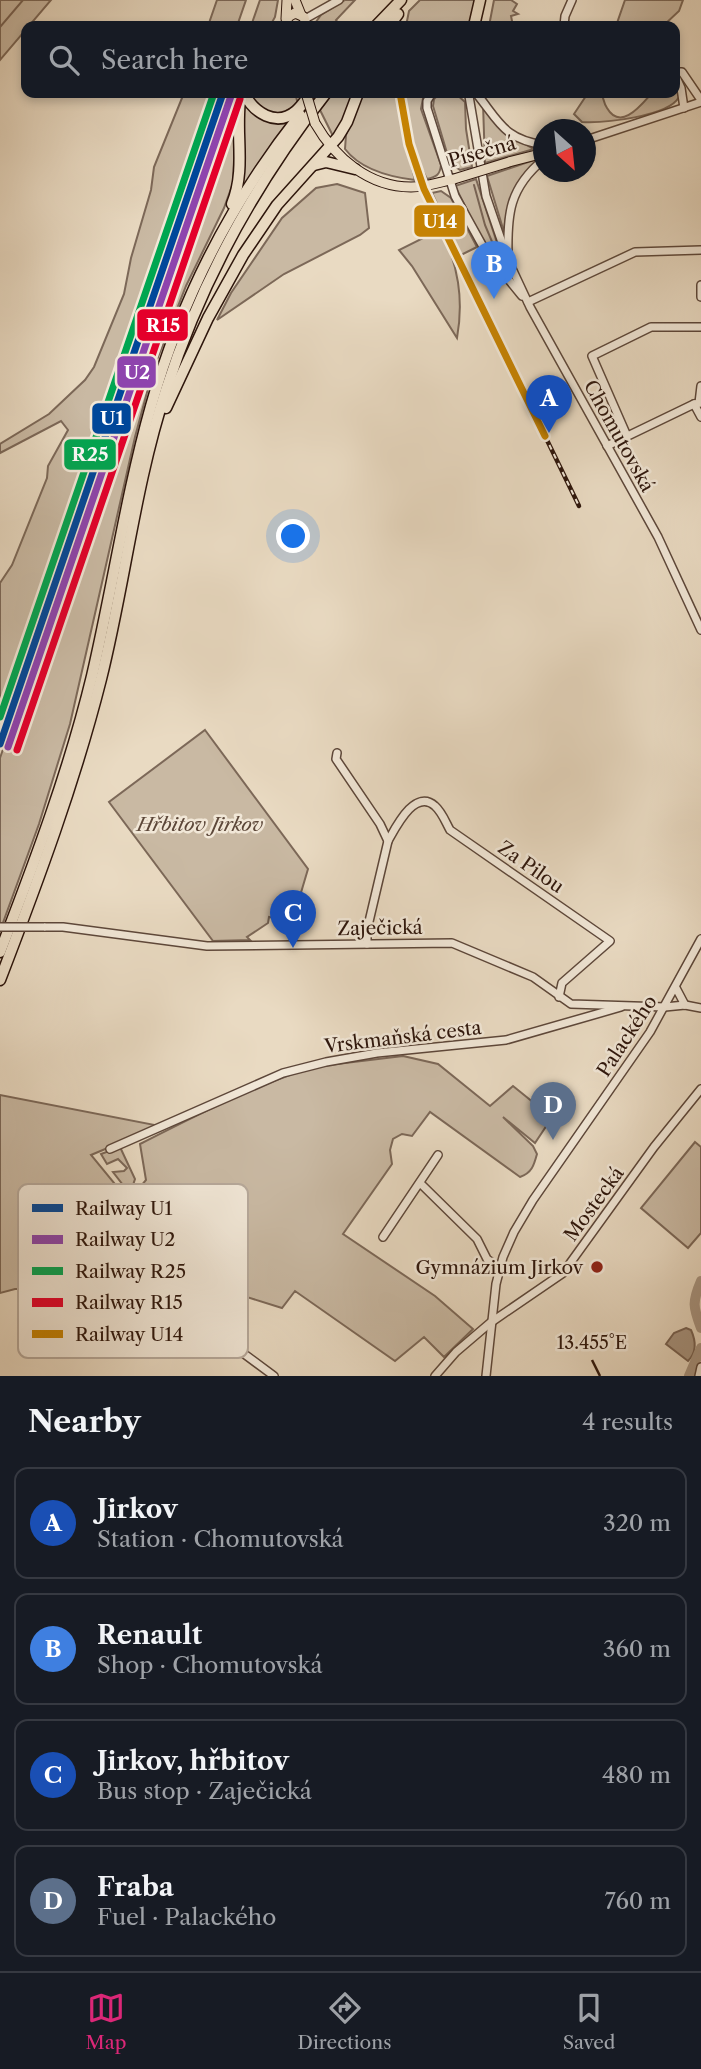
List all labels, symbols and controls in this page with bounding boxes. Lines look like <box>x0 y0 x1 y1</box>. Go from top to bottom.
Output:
search box <box>21 21 680 98</box>
icon: search <box>45 41 83 79</box>
text: Search here <box>101 44 248 76</box>
north arrow <box>533 119 596 182</box>
street label: Písečná <box>446 131 518 173</box>
line badge: U14 <box>413 204 466 238</box>
text: U14 <box>422 210 458 233</box>
pin: B <box>471 241 517 299</box>
line badge: R15 <box>136 308 189 342</box>
text: R15 <box>146 314 180 337</box>
line badge: U2 <box>116 355 157 389</box>
text: U2 <box>124 361 150 384</box>
pin: A <box>526 375 572 433</box>
street label: Chomutovská <box>579 376 659 496</box>
line badge: U1 <box>91 402 132 435</box>
text: U1 <box>100 407 124 430</box>
line badge: R25 <box>63 438 117 471</box>
text: R25 <box>71 443 109 466</box>
your location <box>276 519 310 553</box>
park label: Hřbitov Jirkov <box>135 813 264 836</box>
street label: Za Pilou <box>494 836 569 898</box>
pin: C <box>270 890 316 948</box>
street label: Zaječická <box>337 916 423 940</box>
street label: Palackého <box>592 991 662 1081</box>
street label: Vrskmaňská cesta <box>322 1016 483 1058</box>
pin: D <box>530 1082 576 1140</box>
street label: Mostecká <box>559 1162 629 1246</box>
legend <box>18 1184 248 1358</box>
text: Railway U1 <box>75 1197 173 1220</box>
text: Railway U2 <box>75 1228 176 1251</box>
place label: Gymnázium Jirkov <box>415 1256 584 1279</box>
marker: Gymnázium Jirkov <box>589 1259 605 1275</box>
text: Railway R25 <box>75 1260 186 1283</box>
text: Railway R15 <box>75 1291 183 1314</box>
text: Railway U14 <box>75 1323 184 1346</box>
text: 13.455°E <box>557 1332 627 1354</box>
text: Nearby <box>28 1403 141 1440</box>
text: 4 results <box>582 1408 673 1436</box>
text: Jirkov <box>97 1493 178 1525</box>
text: A <box>44 1509 62 1537</box>
text: 320 m <box>603 1509 671 1537</box>
text: Station · Chomutovská <box>97 1525 344 1553</box>
text: Renault <box>97 1619 202 1651</box>
text: B <box>44 1635 62 1663</box>
text: 360 m <box>603 1635 671 1663</box>
text: Shop · Chomutovská <box>97 1651 323 1679</box>
text: Jirkov, hřbitov <box>97 1745 289 1777</box>
text: C <box>44 1761 62 1789</box>
text: 480 m <box>602 1761 671 1789</box>
text: Bus stop · Zaječická <box>97 1777 312 1805</box>
text: Fraba <box>97 1871 174 1903</box>
text: D <box>43 1887 63 1915</box>
text: 760 m <box>605 1887 671 1915</box>
text: Fuel · Palackého <box>97 1903 276 1931</box>
tab: Map <box>86 1989 126 2054</box>
tab: Directions <box>298 1989 391 2054</box>
tab: Saved <box>563 1989 615 2054</box>

